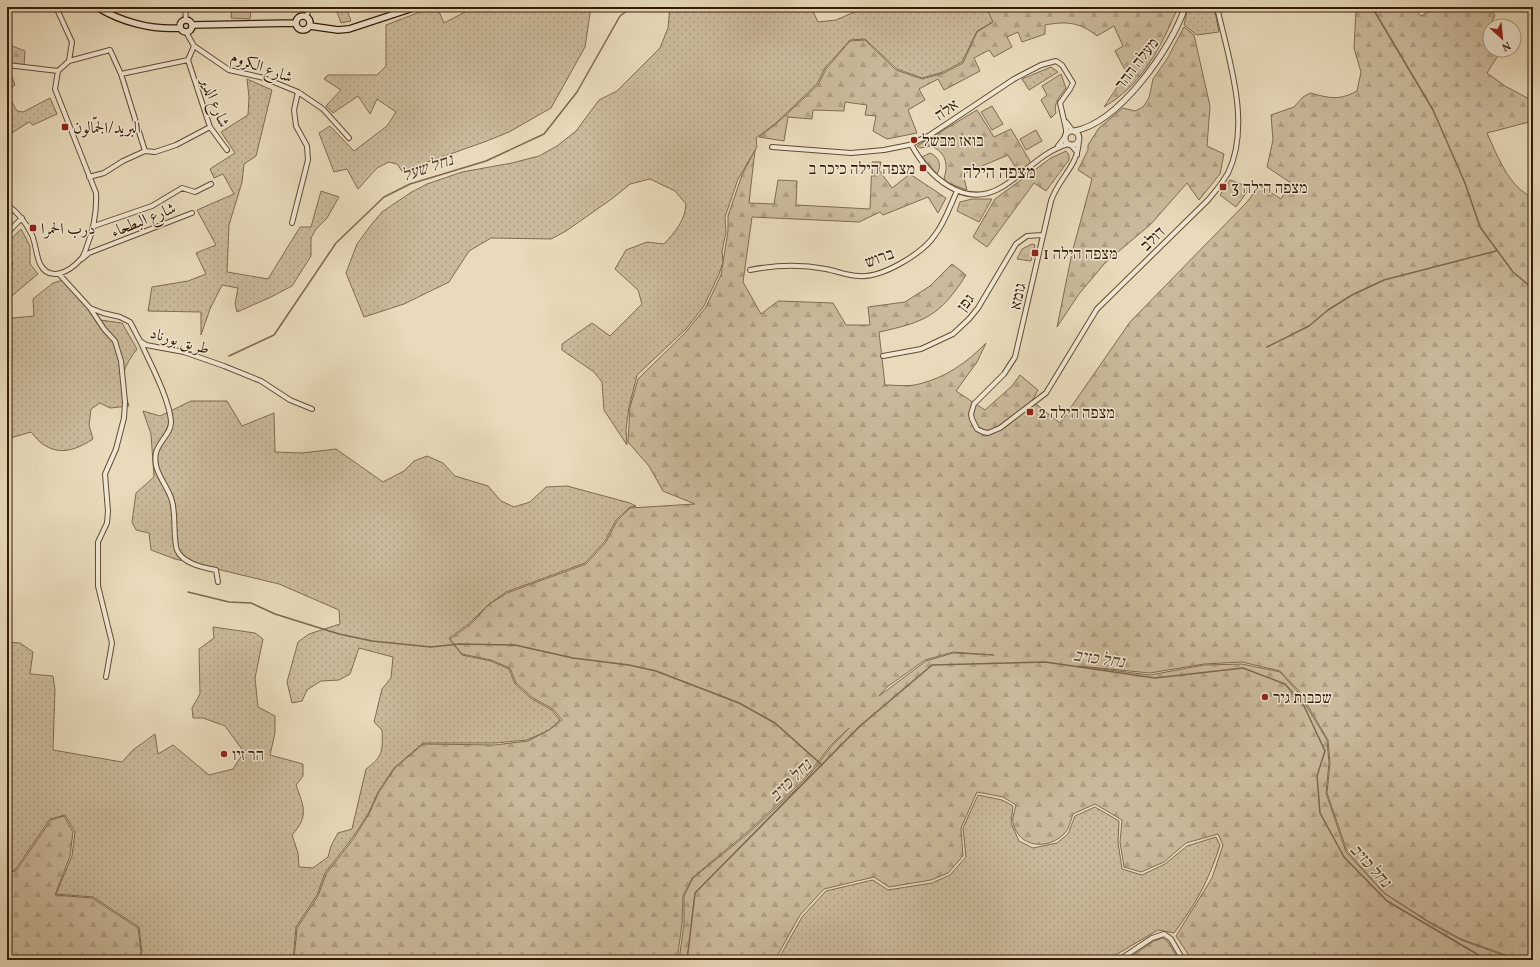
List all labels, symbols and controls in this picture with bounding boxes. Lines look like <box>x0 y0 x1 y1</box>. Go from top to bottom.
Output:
north arrow <box>1482 18 1522 58</box>
street label: מעלה ההר <box>1110 34 1165 95</box>
text: N <box>1499 37 1513 54</box>
street label: شارع الكروم <box>227 47 295 91</box>
street label: شارع الدير <box>193 73 234 131</box>
street label: אלה <box>931 95 964 127</box>
place label: البريد/الجمّالون <box>73 116 141 140</box>
marker: البريد/الجمّالون <box>60 122 70 132</box>
place label: בואז מבשל <box>922 131 984 153</box>
marker: בואז מבשל <box>909 135 919 145</box>
water label: נחל שעל <box>399 148 458 188</box>
place label: מצפה הילה כיכר ב <box>809 159 915 181</box>
district label: מצפה הילה <box>962 161 1036 186</box>
marker: מצפה הילה כיכר ב <box>918 163 928 173</box>
place label: מצפה הילה 3 <box>1231 178 1308 200</box>
marker: מצפה הילה 3 <box>1218 182 1228 192</box>
street label: شارع البطحاء <box>108 198 180 245</box>
place label: درب الحمرا <box>41 219 95 241</box>
street label: דולב <box>1136 222 1171 257</box>
marker: درب الحمرا <box>28 223 38 233</box>
street label: ברוש <box>862 243 898 274</box>
place label: מצפה הילה 1 <box>1043 244 1118 266</box>
marker: מצפה הילה 1 <box>1030 248 1040 258</box>
street label: גומא <box>1005 281 1033 312</box>
street label: גפן <box>953 290 981 317</box>
street label: طريق بورناد <box>147 323 212 361</box>
place label: מצפה הילה 2 <box>1038 403 1115 425</box>
marker: מצפה הילה 2 <box>1025 407 1035 417</box>
water label: נחל כזיב <box>1072 645 1127 675</box>
place label: שכבות גיר <box>1273 688 1332 710</box>
marker: שכבות גיר <box>1260 692 1270 702</box>
place label: הר זיו <box>232 745 264 767</box>
marker: הר זיו <box>219 749 229 759</box>
water label: נחל כזיב <box>765 754 818 807</box>
water label: נחל כזיב <box>1344 839 1397 894</box>

